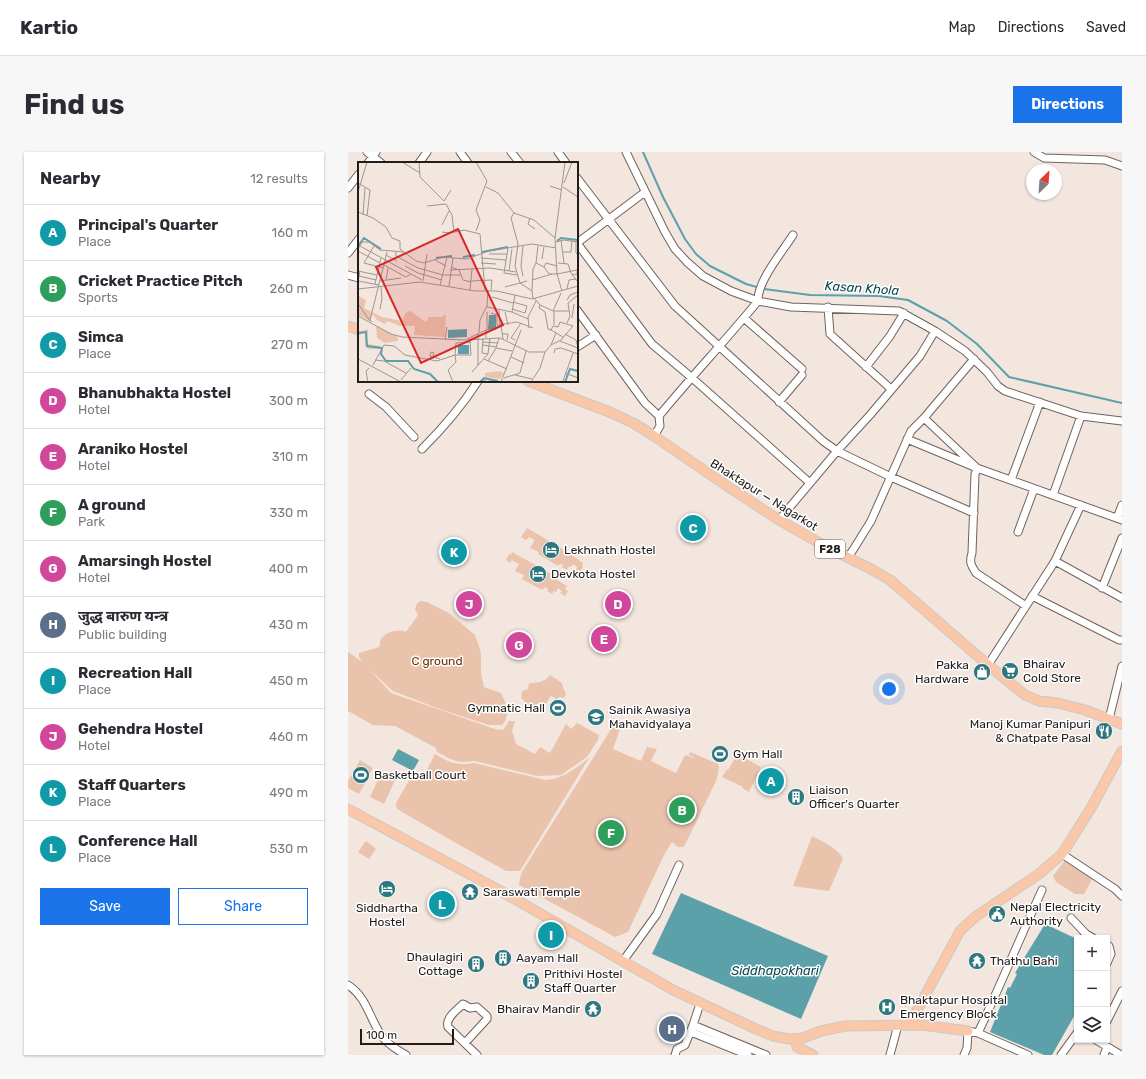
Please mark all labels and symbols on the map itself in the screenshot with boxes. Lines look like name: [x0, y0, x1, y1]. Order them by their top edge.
inset map: [358, 162, 578, 382]
north arrow: [1026, 164, 1062, 200]
water label: Kasan Khola: [824, 278, 900, 298]
street label: Bhaktapur — Nagarkot: [708, 456, 821, 534]
pin: C: [680, 513, 706, 543]
pin: K: [441, 537, 467, 567]
hotel icon: Lekhnath Hostel: [541, 540, 561, 560]
road number: F28: [815, 540, 845, 558]
place label: Lekhnath Hostel: [564, 543, 656, 557]
hotel icon: Devkota Hostel: [528, 564, 548, 584]
place label: Devkota Hostel: [551, 567, 635, 581]
pin: J: [456, 589, 482, 619]
pin: D: [605, 589, 631, 619]
pin: E: [591, 624, 617, 654]
pin: G: [506, 630, 532, 660]
park label: C ground: [411, 654, 463, 668]
place label: Bhairav Cold Store: [1023, 657, 1081, 685]
place label: Pakka Hardware: [915, 658, 969, 686]
supermarket icon: Bhairav Cold Store: [1000, 661, 1020, 681]
shop icon: Pakka Hardware: [972, 662, 992, 682]
your location: [879, 679, 899, 699]
sports icon: Gymnatic Hall: [548, 698, 568, 718]
place label: Gymnatic Hall: [468, 701, 545, 715]
place label: Sainik Awasiya Mahavidyalaya: [609, 703, 691, 731]
school or university icon: Sainik Awasiya Mahavidyalaya: [586, 707, 606, 727]
place label: Manoj Kumar Panipuri & Chatpate Pasal: [970, 717, 1091, 745]
restaurant icon: Manoj Kumar Panipuri & Chatpate Pasal: [1094, 721, 1114, 741]
sports icon: Gym Hall: [710, 744, 730, 764]
place label: Gym Hall: [733, 747, 783, 761]
sports icon: Basketball Court: [351, 765, 371, 785]
pin: A: [758, 766, 784, 796]
place label: Basketball Court: [374, 768, 466, 782]
place label: Liaison Officer's Quarter: [809, 783, 900, 811]
building icon: Liaison Officer's Quarter: [786, 787, 806, 807]
pin: B: [669, 795, 695, 825]
pin: F: [598, 818, 624, 848]
hotel icon: Siddhartha Hostel: [377, 879, 397, 899]
temple icon: Saraswati Temple: [460, 882, 480, 902]
place label: Saraswati Temple: [483, 885, 581, 899]
pin: L: [429, 889, 455, 919]
place label: Nepal Electricity Authority: [1010, 900, 1102, 928]
place label: Siddhartha Hostel: [356, 901, 418, 929]
public building icon: Nepal Electricity Authority: [987, 904, 1007, 924]
pin: I: [538, 920, 564, 950]
building icon: Aayam Hall: [493, 948, 513, 968]
place label: Dhaulagiri Cottage: [407, 950, 463, 978]
place label: Aayam Hall: [516, 951, 578, 965]
temple icon: Thathu Bahi: [967, 951, 987, 971]
building icon: Dhaulagiri Cottage: [466, 954, 486, 974]
place label: Thathu Bahi: [990, 954, 1058, 968]
water label: Siddhapokhari: [731, 963, 820, 978]
place label: Prithivi Hostel Staff Quarter: [544, 967, 623, 995]
building icon: Prithivi Hostel Staff Quarter: [521, 971, 541, 991]
place label: Bhaktapur Hospital Emergency Block: [900, 993, 1007, 1021]
hospital icon: Bhaktapur Hospital Emergency Block: [877, 997, 897, 1017]
temple icon: Bhairav Mandir: [583, 999, 603, 1019]
place label: Bhairav Mandir: [497, 1002, 580, 1016]
pin: H: [659, 1014, 685, 1044]
scale bar: [360, 1027, 454, 1046]

